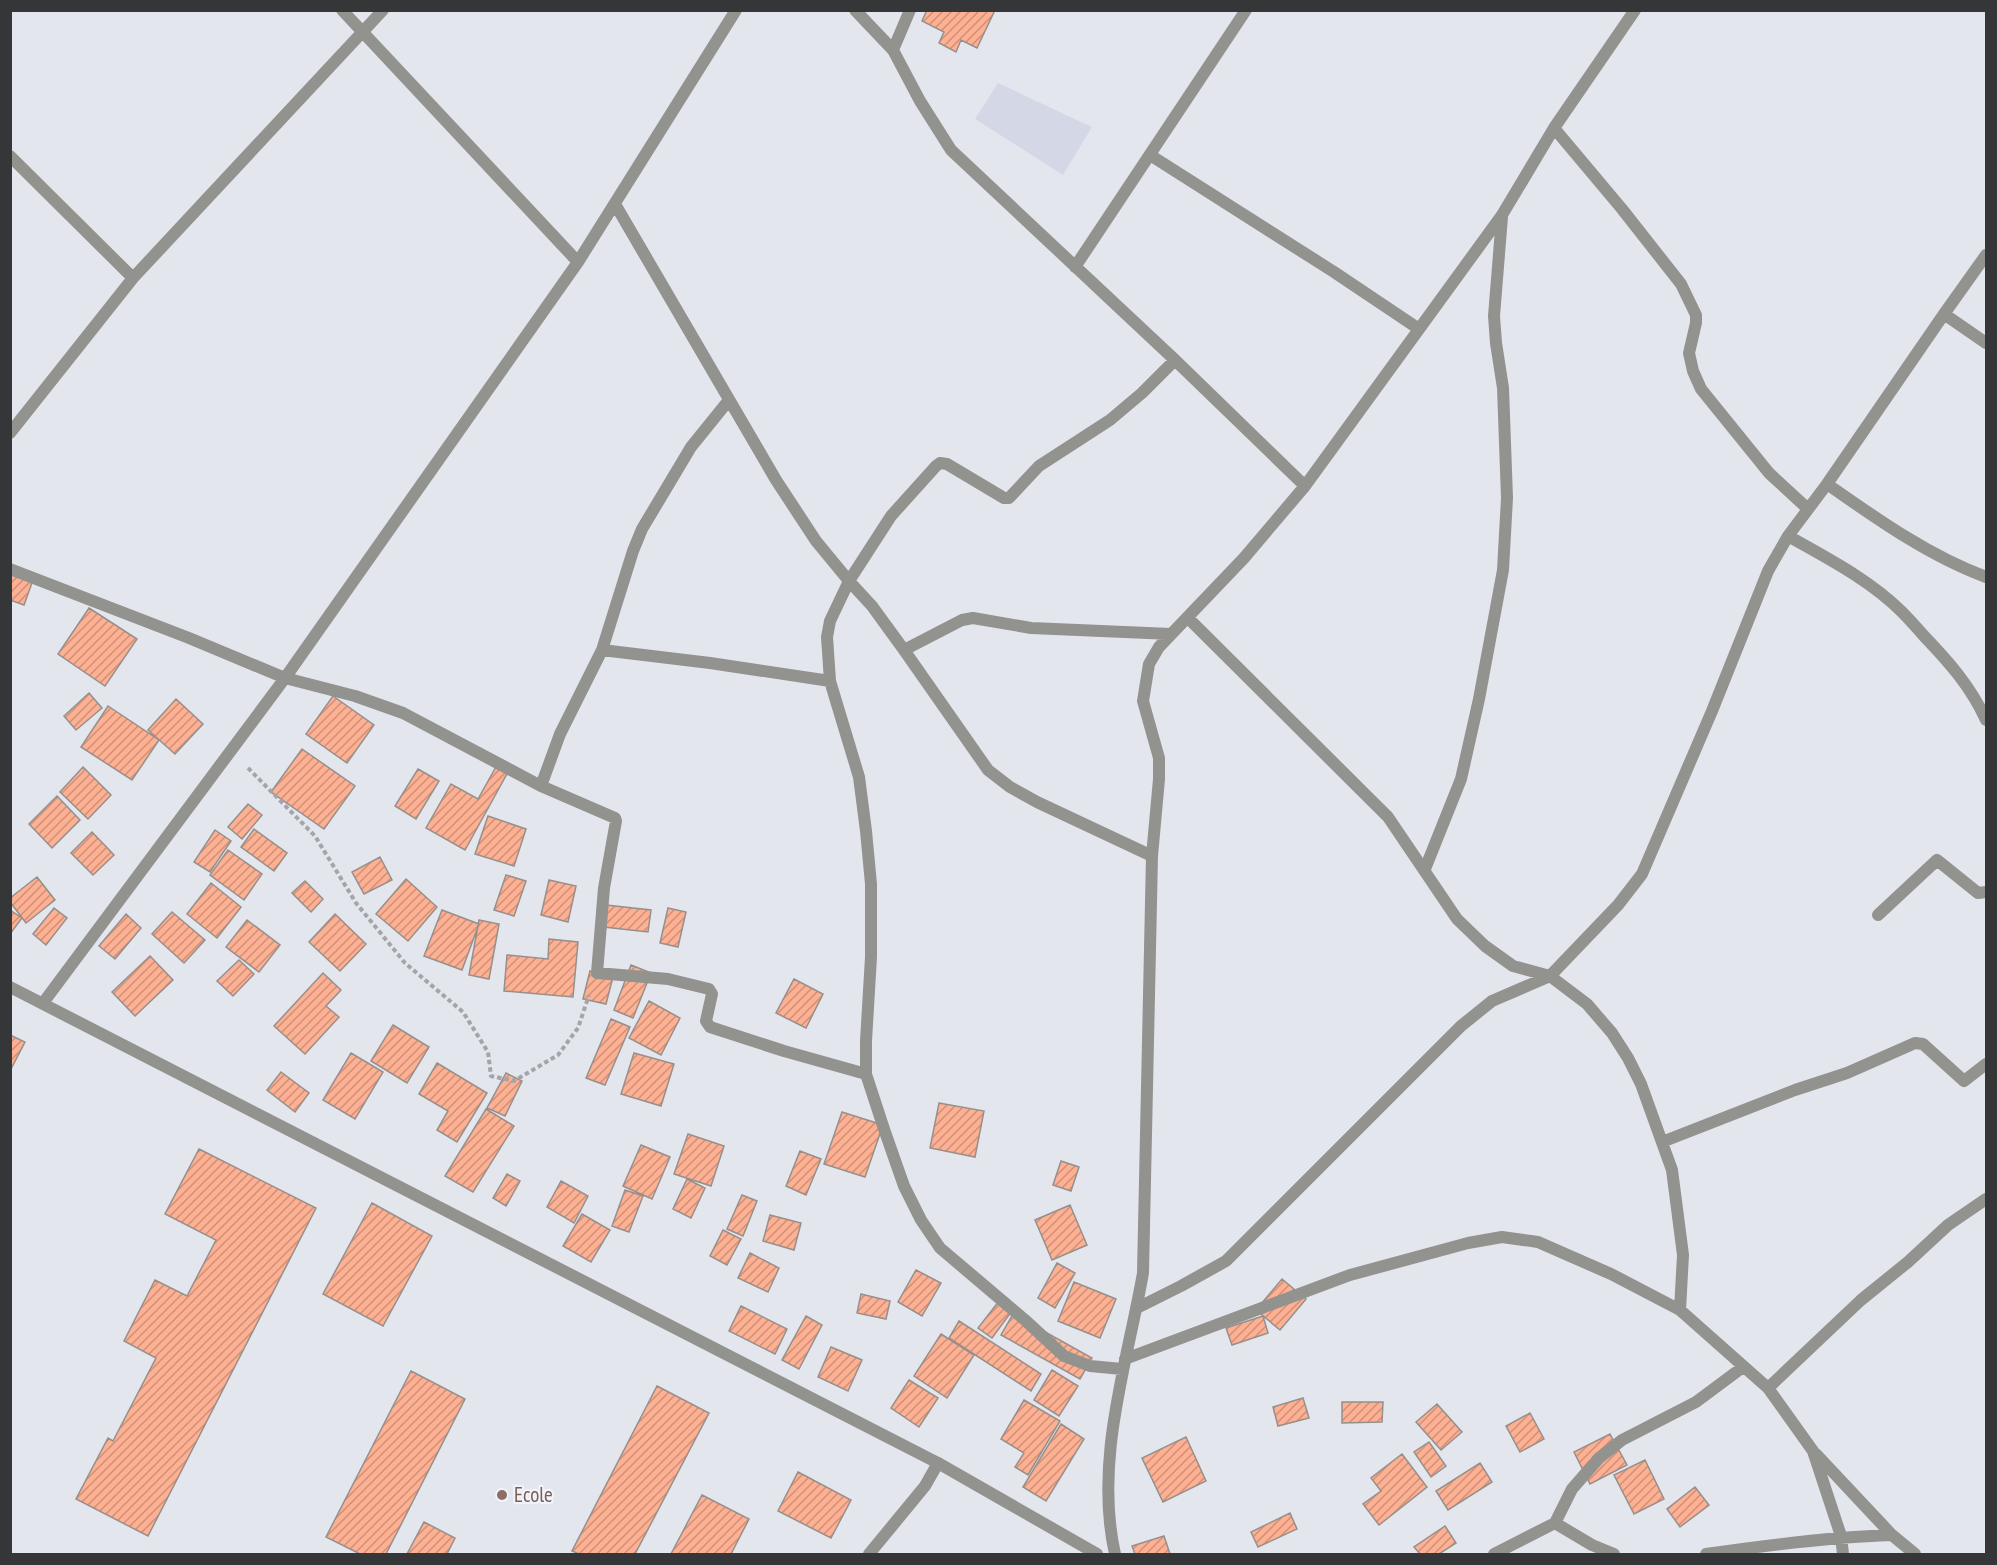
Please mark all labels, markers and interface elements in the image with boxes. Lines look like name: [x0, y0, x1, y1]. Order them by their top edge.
place label: Ecole: [514, 1481, 553, 1508]
marker: Ecole: [495, 1488, 509, 1502]

